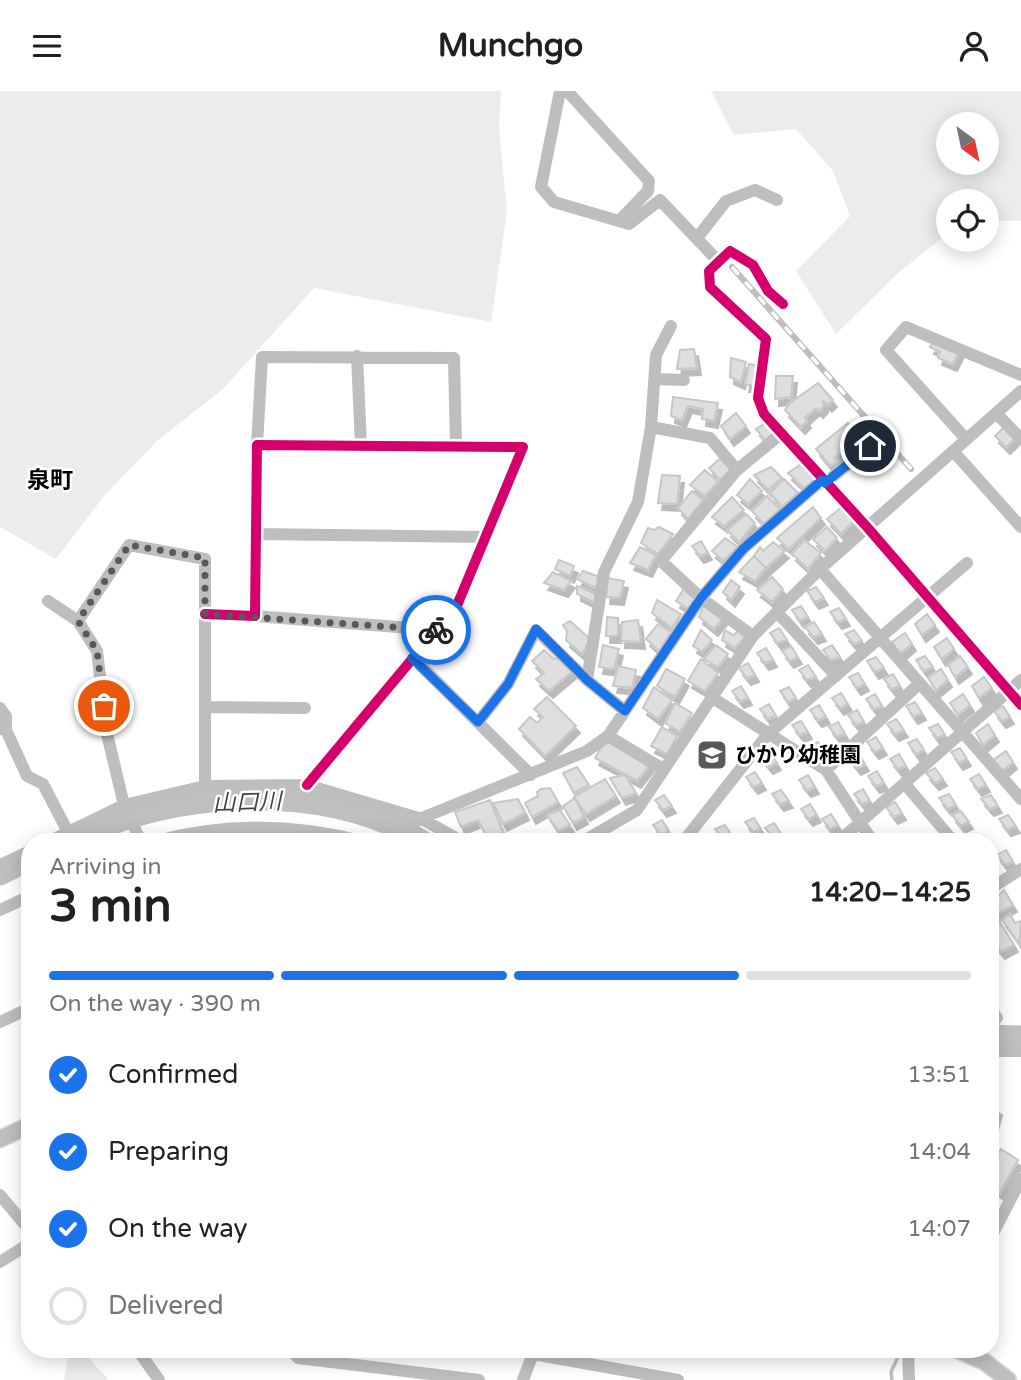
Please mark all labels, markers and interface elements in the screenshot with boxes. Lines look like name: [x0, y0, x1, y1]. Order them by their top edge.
icon: menu: [28, 27, 66, 65]
text: Munchgo: [438, 27, 583, 65]
icon: person: [955, 27, 993, 65]
north arrow: [936, 112, 999, 175]
map controls: [936, 112, 999, 252]
button: locate: [936, 189, 999, 252]
pin: [840, 416, 900, 476]
icon: home: [851, 427, 889, 465]
district label: 泉町: [27, 467, 73, 495]
courier: [401, 595, 471, 665]
icon: bike: [417, 611, 455, 649]
pin: [74, 676, 134, 736]
icon: bag: [85, 687, 123, 725]
school or university icon: ひかり幼稚園: [695, 738, 729, 772]
place label: ひかり幼稚園: [735, 743, 861, 768]
water label: 山口川: [212, 788, 285, 818]
text: Arriving in: [49, 853, 162, 881]
text: 14:20–14:25: [809, 877, 971, 908]
text: 3 min: [49, 879, 172, 934]
text: On the way · 390 m: [49, 990, 261, 1018]
icon: check: [49, 1056, 87, 1094]
text: Confirmed: [108, 1059, 238, 1090]
text: 13:51: [907, 1061, 971, 1089]
icon: check: [49, 1133, 87, 1171]
text: Preparing: [108, 1136, 229, 1167]
text: 14:04: [907, 1138, 971, 1166]
icon: check: [49, 1210, 87, 1248]
text: On the way: [108, 1213, 248, 1244]
text: 14:07: [907, 1215, 971, 1243]
text: Delivered: [108, 1290, 224, 1321]

